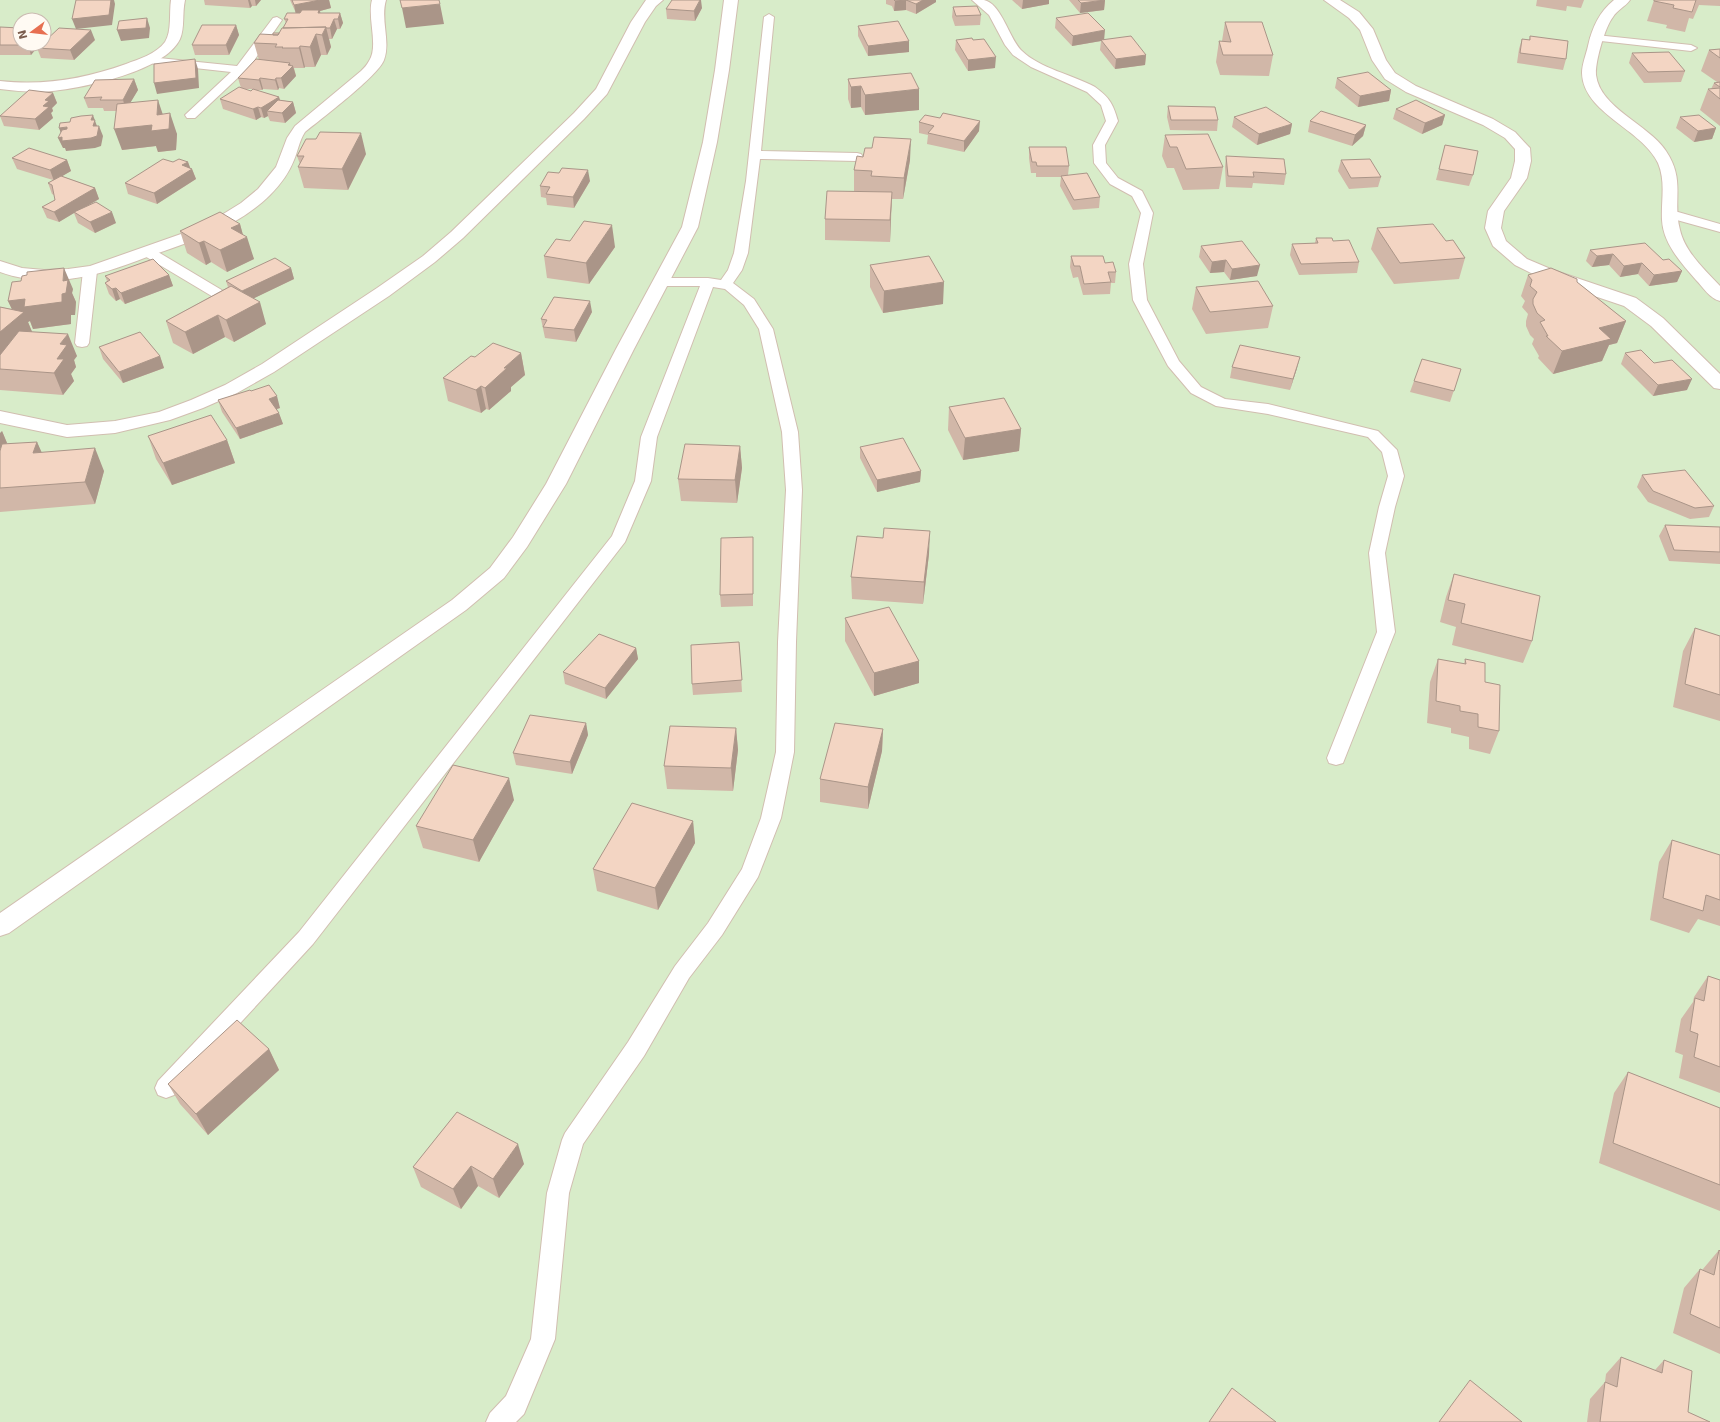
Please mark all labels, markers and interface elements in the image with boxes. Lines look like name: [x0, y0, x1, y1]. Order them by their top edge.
north arrow: [12, 12, 52, 52]
text: N: [15, 28, 30, 41]

